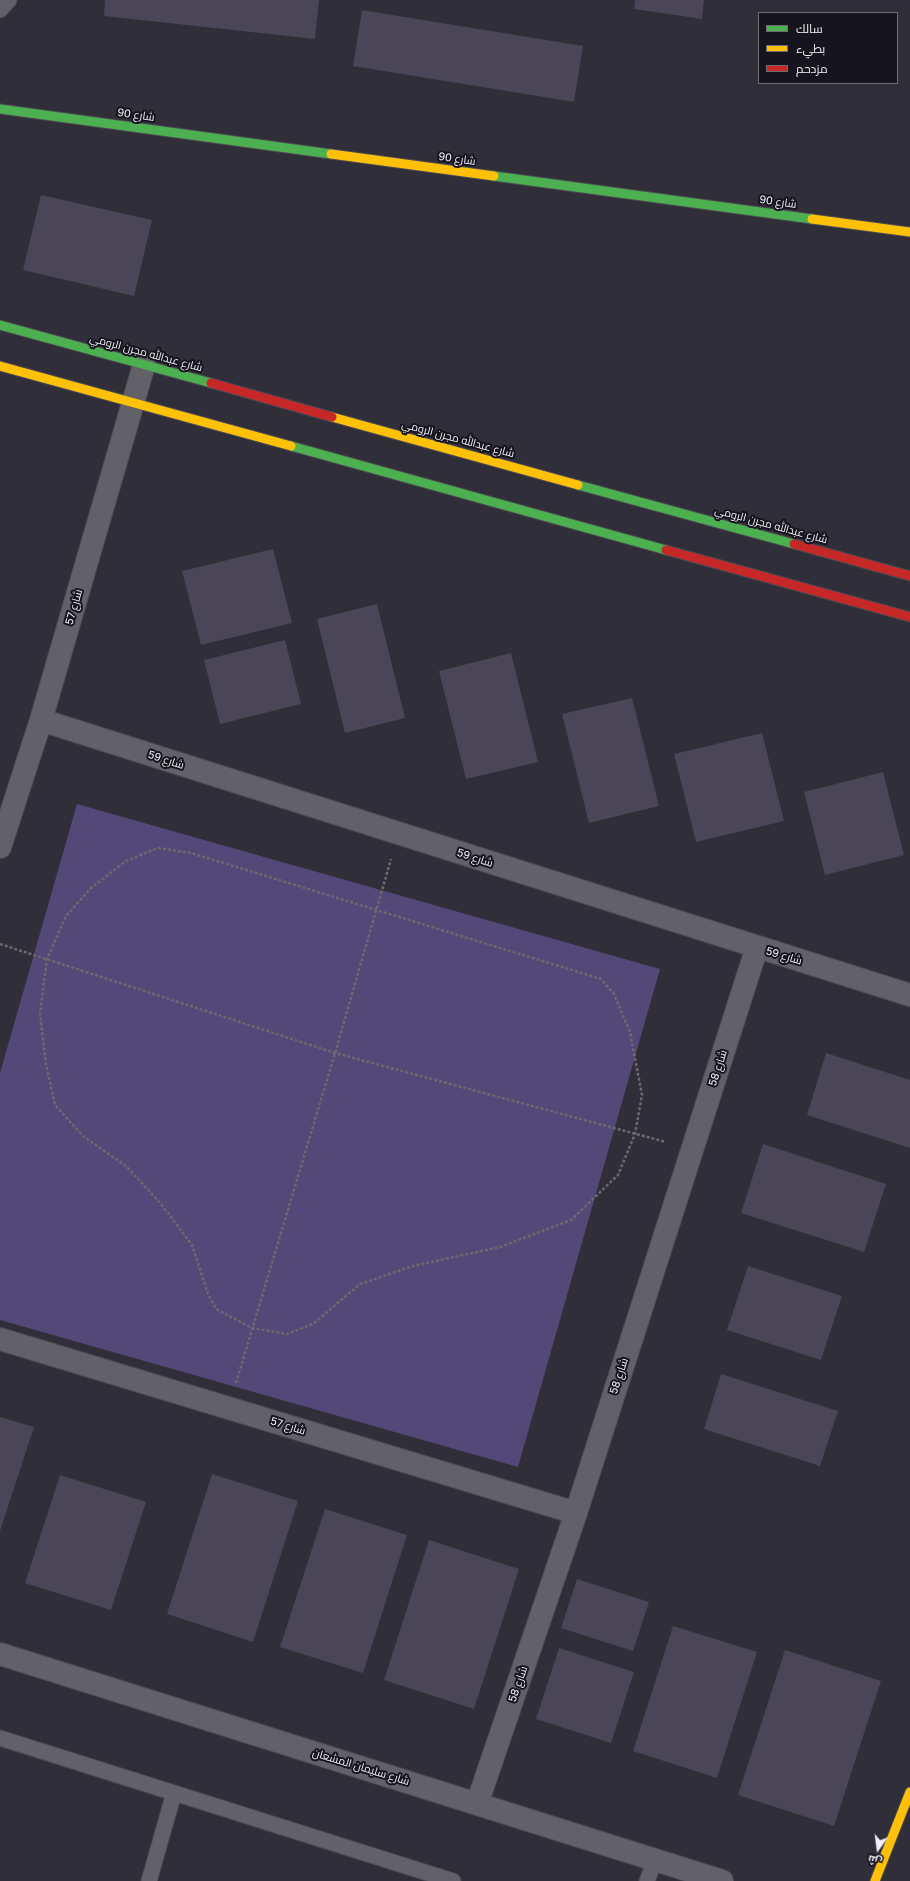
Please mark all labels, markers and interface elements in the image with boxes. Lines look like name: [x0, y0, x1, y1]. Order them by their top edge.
legend: [758, 12, 898, 84]
text: سالك: [796, 21, 823, 36]
text: بطيء: [796, 41, 825, 56]
text: مزدحم: [796, 61, 828, 76]
street label: شارع 90: [116, 106, 156, 124]
street label: شارع 90: [437, 150, 477, 168]
street label: شارع 90: [758, 193, 798, 211]
street label: شارع عبدالله مجرن الرومي: [88, 332, 204, 374]
street label: شارع عبدالله مجرن الرومي: [400, 418, 516, 460]
street label: شارع عبدالله مجرن الرومي: [713, 504, 829, 546]
street label: شارع 57: [63, 588, 85, 626]
street label: شارع 59: [146, 748, 186, 772]
street label: شارع 59: [455, 846, 495, 870]
street label: شارع 59: [764, 944, 804, 968]
street label: شارع 58: [706, 1048, 730, 1088]
street label: شارع 58: [607, 1356, 631, 1396]
street label: شارع 57: [269, 1414, 307, 1438]
street label: شارع 58: [506, 1664, 530, 1704]
street label: شارع سليمان المشعان: [311, 1746, 411, 1788]
north arrow: [858, 1829, 898, 1869]
text: ش: [867, 1853, 883, 1869]

